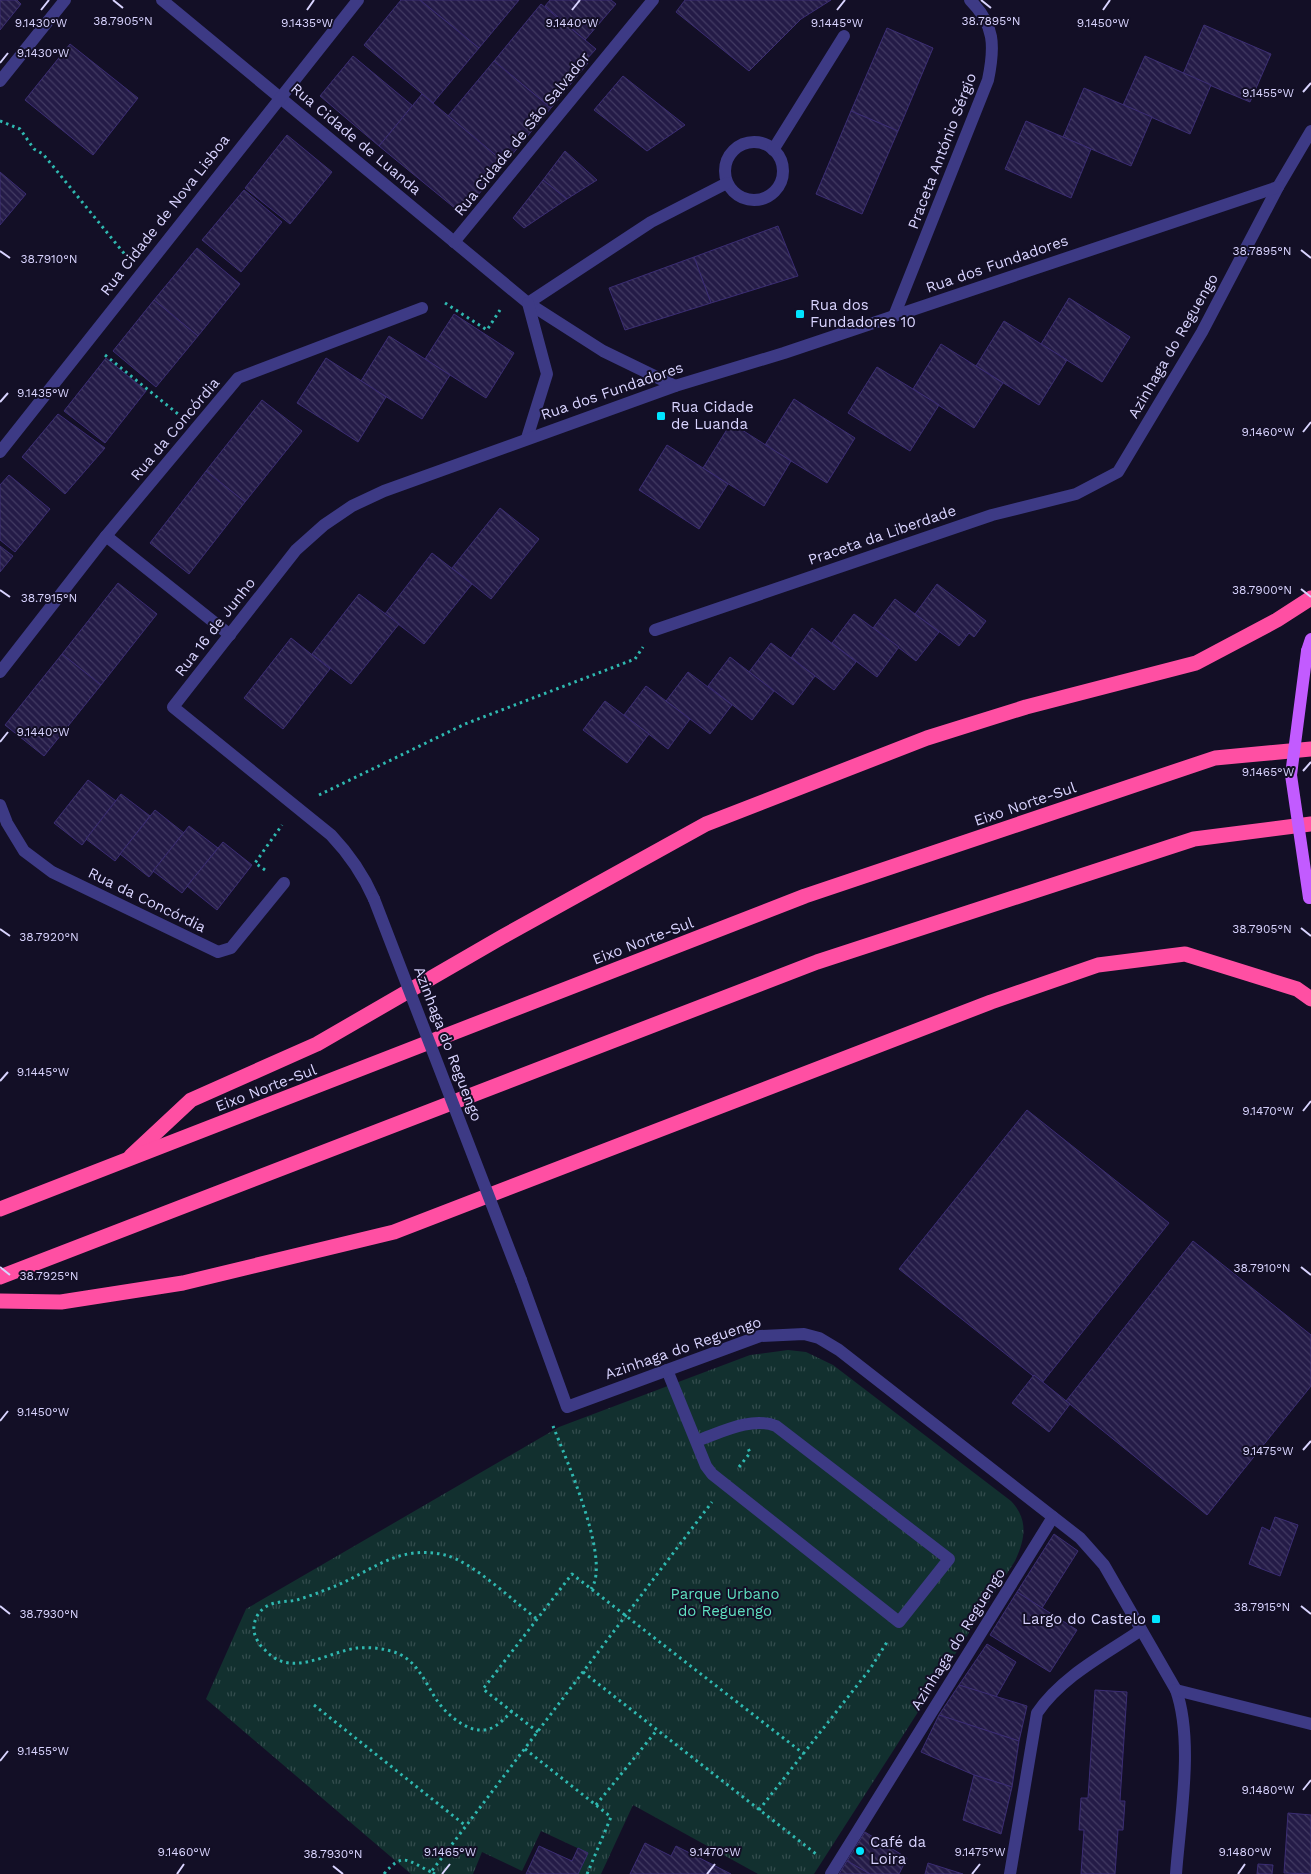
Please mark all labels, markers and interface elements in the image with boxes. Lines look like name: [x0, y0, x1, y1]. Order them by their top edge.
text: 38.7905°N: [93, 14, 153, 28]
text: 38.7895°N: [961, 14, 1021, 28]
text: 9.1430°W: [15, 16, 68, 30]
text: 9.1435°W: [281, 16, 333, 30]
text: 9.1440°W: [546, 16, 599, 30]
text: 9.1445°W: [811, 16, 864, 30]
text: 9.1450°W: [1077, 16, 1130, 30]
text: 9.1430°W: [17, 46, 70, 60]
street label: Rua Cidade de São Salvador: [450, 48, 594, 220]
street label: Praceta António Sérgio: [904, 70, 980, 232]
street label: Rua Cidade de Luanda: [287, 79, 425, 199]
text: 9.1455°W: [1242, 86, 1294, 100]
street label: Rua Cidade de Nova Lisboa: [97, 131, 234, 299]
street label: Rua dos Fundadores: [923, 231, 1071, 297]
text: 38.7895°N: [1232, 244, 1292, 258]
text: 38.7910°N: [20, 252, 78, 266]
street label: Azinhaga do Reguengo: [1124, 270, 1222, 422]
place label: Rua dos Fundadores 10: [810, 296, 916, 331]
marker: Rua dos Fundadores 10: [794, 308, 806, 320]
street label: Rua dos Fundadores: [538, 358, 686, 424]
street label: Rua da Concórdia: [127, 374, 224, 484]
text: 9.1435°W: [17, 386, 69, 400]
place label: Rua Cidade de Luanda: [671, 398, 754, 433]
marker: Rua Cidade de Luanda: [655, 410, 667, 422]
text: 9.1460°W: [1242, 425, 1295, 439]
street label: Praceta da Liberdade: [806, 501, 958, 569]
street label: Rua 16 de Junho: [171, 574, 259, 680]
text: 38.7900°N: [1232, 583, 1292, 597]
text: 38.7915°N: [21, 591, 77, 605]
text: 9.1440°W: [17, 725, 70, 739]
text: 9.1465°W: [1242, 765, 1295, 779]
street label: Eixo Norte-Sul: [972, 778, 1079, 830]
street label: Rua da Concórdia: [85, 864, 209, 937]
street label: Eixo Norte-Sul: [590, 913, 696, 968]
text: 38.7905°N: [1232, 922, 1292, 936]
text: 38.7920°N: [19, 930, 79, 944]
street label: Azinhaga do Reguengo: [410, 964, 486, 1124]
street label: Eixo Norte-Sul: [213, 1060, 319, 1115]
text: 9.1445°W: [17, 1065, 70, 1079]
text: 9.1470°W: [1242, 1104, 1294, 1118]
text: 38.7910°N: [1233, 1261, 1291, 1275]
text: 38.7925°N: [20, 1269, 78, 1283]
street label: Azinhaga do Reguengo: [602, 1313, 764, 1383]
text: 9.1450°W: [17, 1405, 70, 1419]
text: 9.1475°W: [1242, 1444, 1294, 1458]
street label: Azinhaga do Reguengo: [907, 1565, 1009, 1713]
park label: Parque Urbano do Reguengo: [671, 1585, 779, 1620]
text: 38.7915°N: [1234, 1600, 1290, 1614]
text: 38.7930°N: [19, 1607, 79, 1621]
place label: Largo do Castelo: [1022, 1610, 1146, 1628]
marker: Largo do Castelo: [1150, 1613, 1162, 1625]
text: 9.1455°W: [17, 1744, 69, 1758]
text: 9.1480°W: [1242, 1783, 1295, 1797]
place label: Café da Loira: [870, 1833, 927, 1868]
text: 9.1460°W: [158, 1845, 211, 1859]
text: 9.1465°W: [424, 1845, 477, 1859]
text: 9.1470°W: [689, 1845, 741, 1859]
marker: Café da Loira: [854, 1845, 866, 1857]
text: 9.1475°W: [954, 1845, 1006, 1859]
text: 9.1480°W: [1219, 1845, 1272, 1859]
text: 38.7930°N: [303, 1847, 363, 1861]

